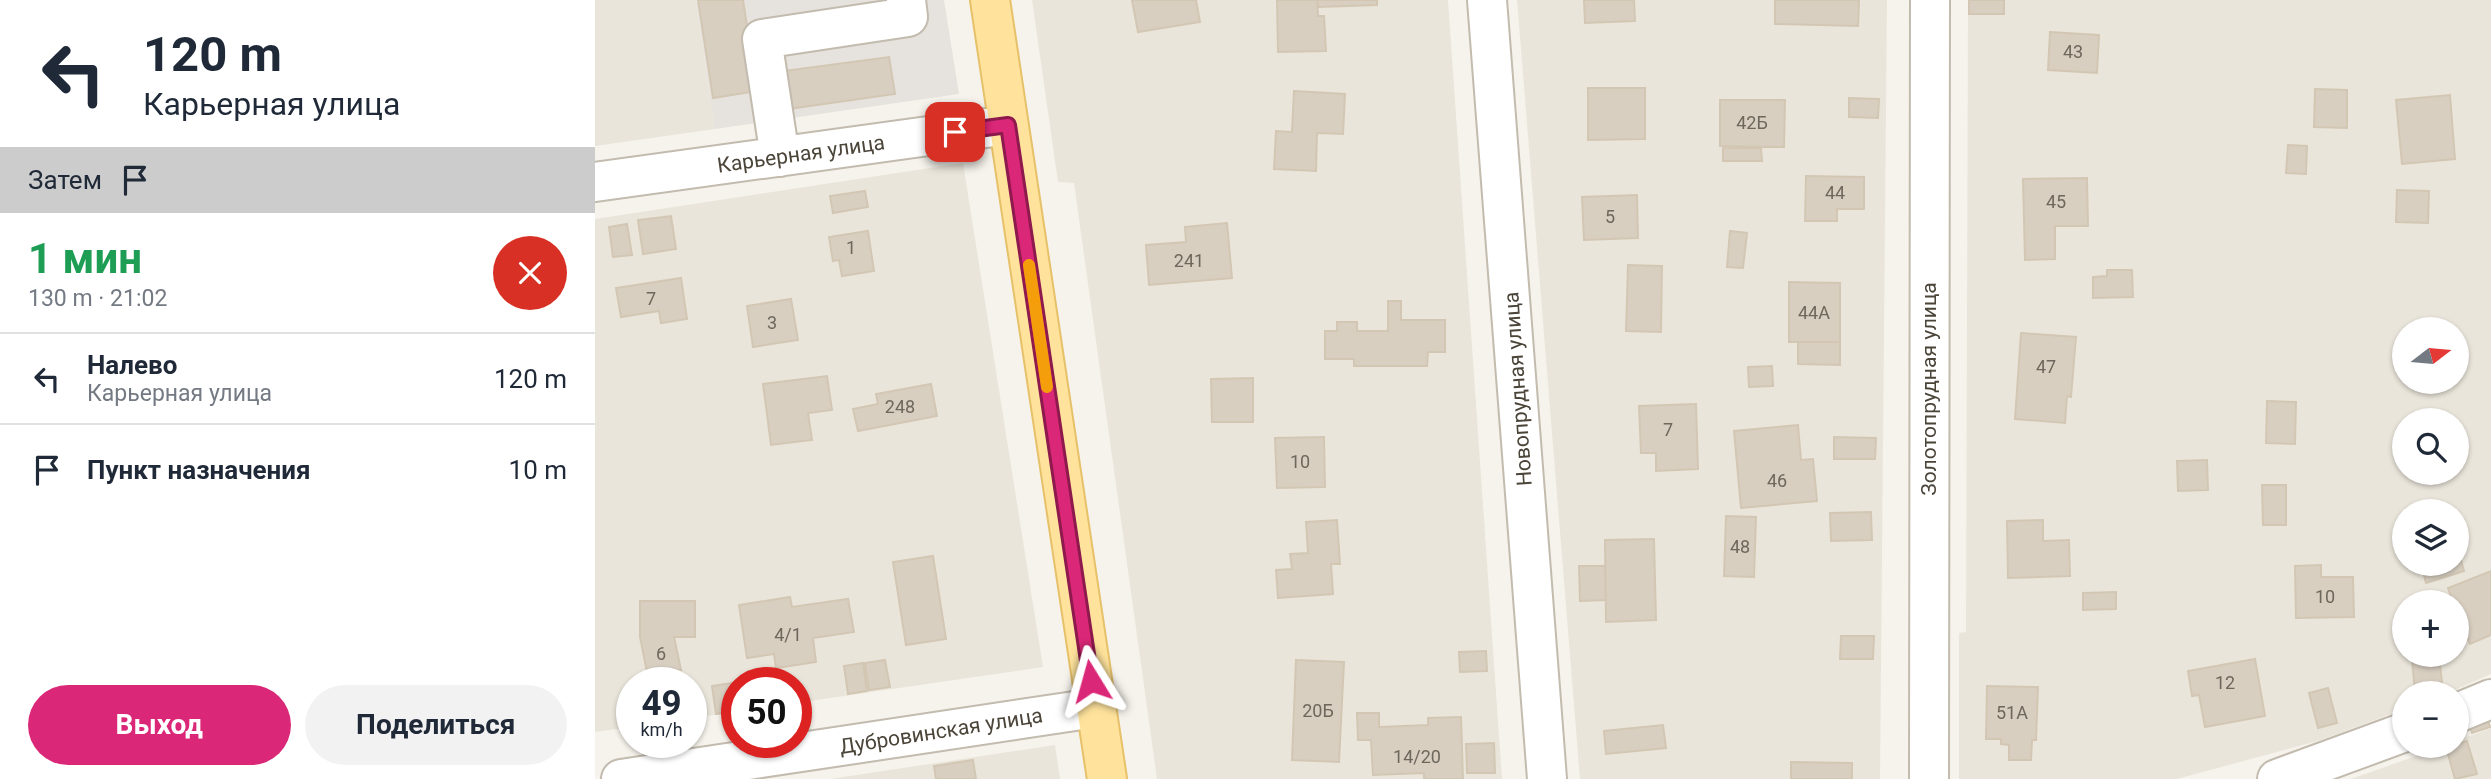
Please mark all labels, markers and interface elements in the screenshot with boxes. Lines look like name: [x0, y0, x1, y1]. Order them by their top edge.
text: 120 m: [143, 26, 282, 83]
icon: left: [28, 28, 119, 119]
house number: 43: [2063, 41, 2083, 62]
text: Карьерная улица: [143, 85, 400, 123]
pin: [925, 102, 985, 162]
house number: 42Б: [1736, 112, 1768, 133]
icon: arrive: [936, 113, 974, 151]
street label: Карьерная улица: [716, 130, 886, 178]
icon: arrive: [116, 161, 154, 199]
text: Затем: [28, 165, 102, 195]
house number: 44: [1825, 182, 1845, 203]
house number: 45: [2046, 191, 2066, 212]
house number: 5: [1605, 206, 1615, 227]
text: 1 мин: [28, 234, 142, 283]
button: close: [493, 236, 567, 310]
house number: 1: [846, 237, 856, 258]
house number: 241: [1174, 250, 1204, 271]
street label: Золотопрудная улица: [1917, 282, 1941, 496]
text: 130 m · 21:02: [28, 285, 167, 312]
house number: 7: [646, 288, 656, 309]
street label: Новопрудная улица: [1499, 291, 1537, 487]
house number: 44А: [1798, 302, 1830, 323]
house number: 3: [767, 312, 777, 333]
north arrow: [2392, 317, 2469, 394]
map controls: [2392, 317, 2469, 758]
text: Налево: [87, 350, 177, 380]
house number: 47: [2036, 356, 2056, 377]
icon: left: [28, 360, 66, 398]
text: 120 m: [494, 364, 567, 394]
text: Карьерная улица: [87, 380, 272, 407]
house number: 248: [885, 396, 915, 417]
button: search: [2392, 408, 2469, 485]
house number: 7: [1663, 419, 1673, 440]
icon: arrive: [28, 451, 66, 489]
house number: 10: [1290, 451, 1310, 472]
text: Пункт назначения: [87, 455, 311, 485]
text: 10 m: [509, 455, 567, 485]
house number: 46: [1767, 470, 1787, 491]
button: layers: [2392, 499, 2469, 576]
house number: 48: [1730, 536, 1750, 557]
house number: 10: [2315, 586, 2335, 607]
button: +: [2392, 590, 2469, 667]
house number: 4/1: [774, 624, 802, 645]
house number: 6: [656, 643, 666, 664]
position arrow: [1054, 644, 1128, 718]
speed limit sign: 50: [721, 667, 812, 758]
house number: 12: [2215, 672, 2235, 693]
button: −: [2392, 681, 2469, 758]
text: 49: [641, 683, 682, 724]
button: Выход: [28, 685, 291, 765]
button: Поделиться: [305, 685, 567, 765]
house number: 20Б: [1302, 700, 1334, 721]
house number: 51А: [1996, 702, 2028, 723]
street label: Дубровинская улица: [838, 703, 1044, 759]
text: km/h: [640, 719, 683, 740]
house number: 14/20: [1393, 746, 1441, 767]

